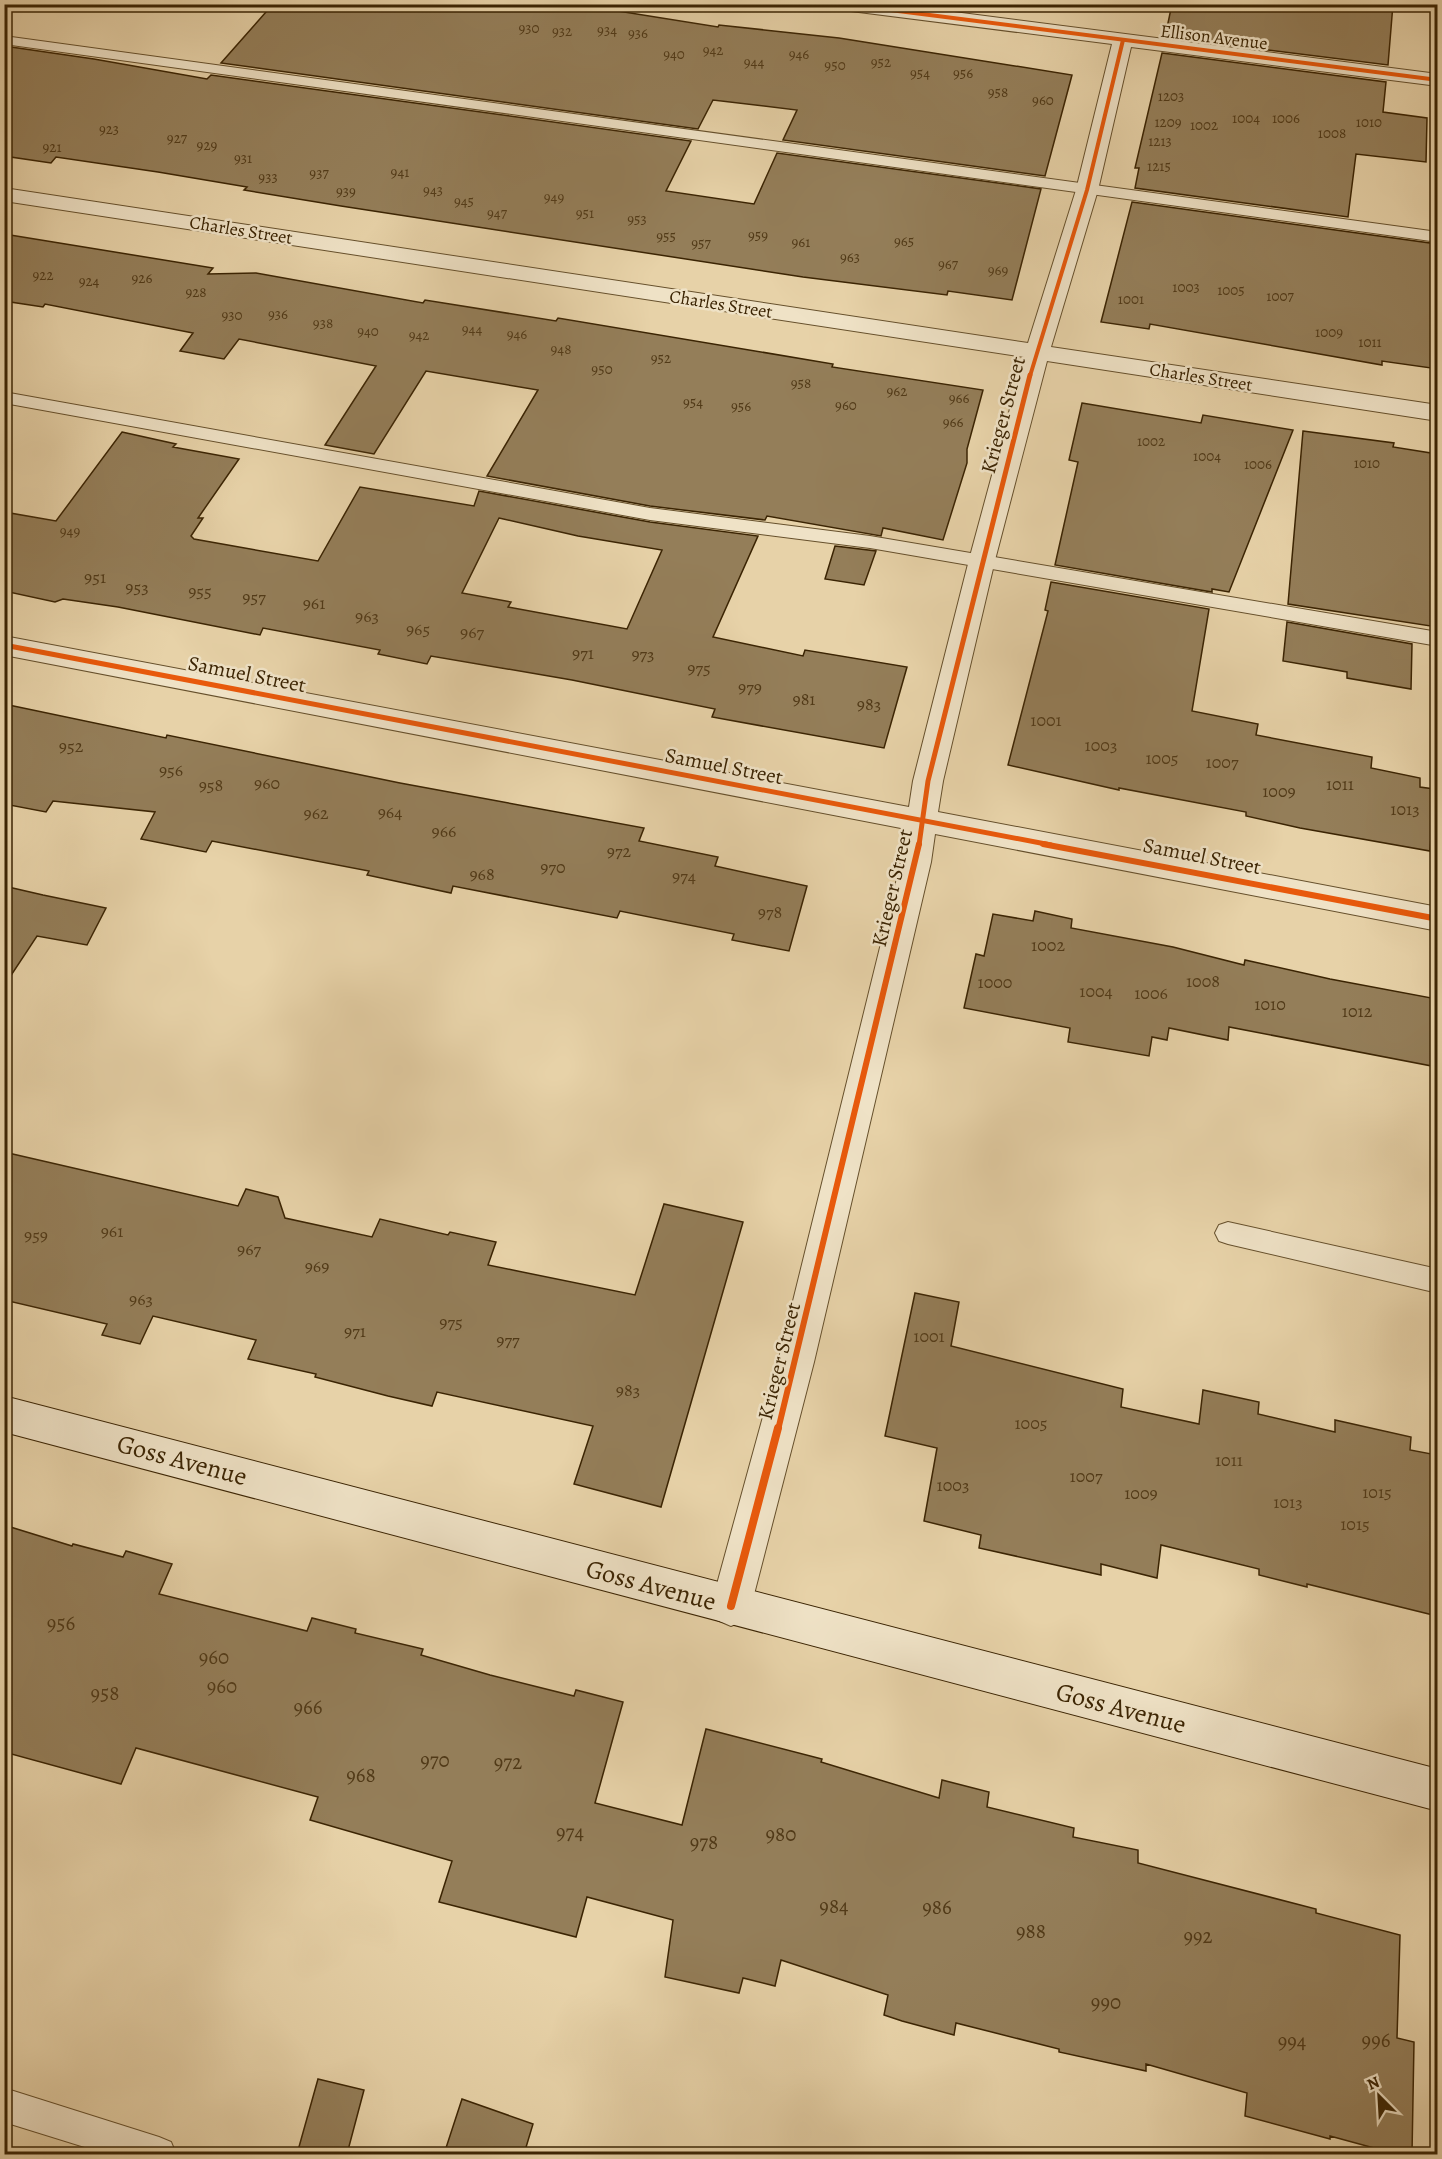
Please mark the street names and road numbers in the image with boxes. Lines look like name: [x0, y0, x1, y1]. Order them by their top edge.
street label: Ellison Avenue: [1159, 19, 1269, 55]
street label: Charles Street: [188, 210, 294, 250]
street label: Charles Street: [668, 284, 774, 324]
street label: Krieger Street: [974, 353, 1032, 477]
street label: Charles Street: [1148, 357, 1254, 397]
street label: Samuel Street: [186, 649, 308, 699]
street label: Samuel Street: [663, 741, 785, 791]
street label: Krieger Street: [865, 826, 919, 950]
street label: Samuel Street: [1141, 831, 1263, 881]
street label: Krieger Street: [751, 1299, 807, 1423]
street label: Goss Avenue: [113, 1426, 251, 1494]
street label: Goss Avenue: [582, 1551, 720, 1619]
street label: Goss Avenue: [1052, 1674, 1190, 1742]

